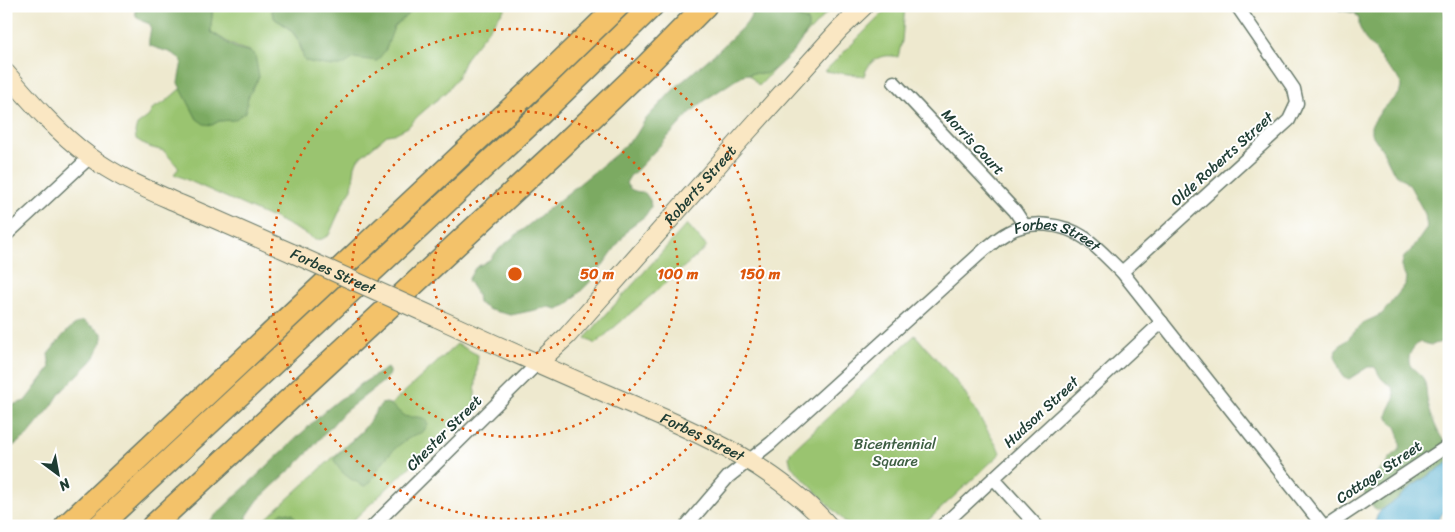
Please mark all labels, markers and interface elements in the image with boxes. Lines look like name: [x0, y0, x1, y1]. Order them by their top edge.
street label: Morris Court: [935, 102, 1011, 182]
street label: Olde Roberts Street: [1164, 105, 1280, 213]
street label: Roberts Street: [657, 139, 743, 231]
street label: Forbes Street: [1010, 211, 1107, 259]
street label: Forbes Street: [286, 241, 381, 302]
text: 50 m: [580, 261, 615, 287]
text: 100 m: [658, 261, 699, 287]
text: 150 m: [740, 261, 781, 287]
centre of rings: [506, 265, 524, 283]
street label: Hudson Street: [997, 369, 1086, 454]
street label: Chester Street: [400, 388, 489, 477]
street label: Forbes Street: [656, 405, 750, 469]
park label: Bicentennial Square: [854, 431, 937, 474]
street label: Cottage Street: [1330, 433, 1428, 511]
north arrow: [32, 450, 82, 500]
text: N: [54, 471, 76, 498]

